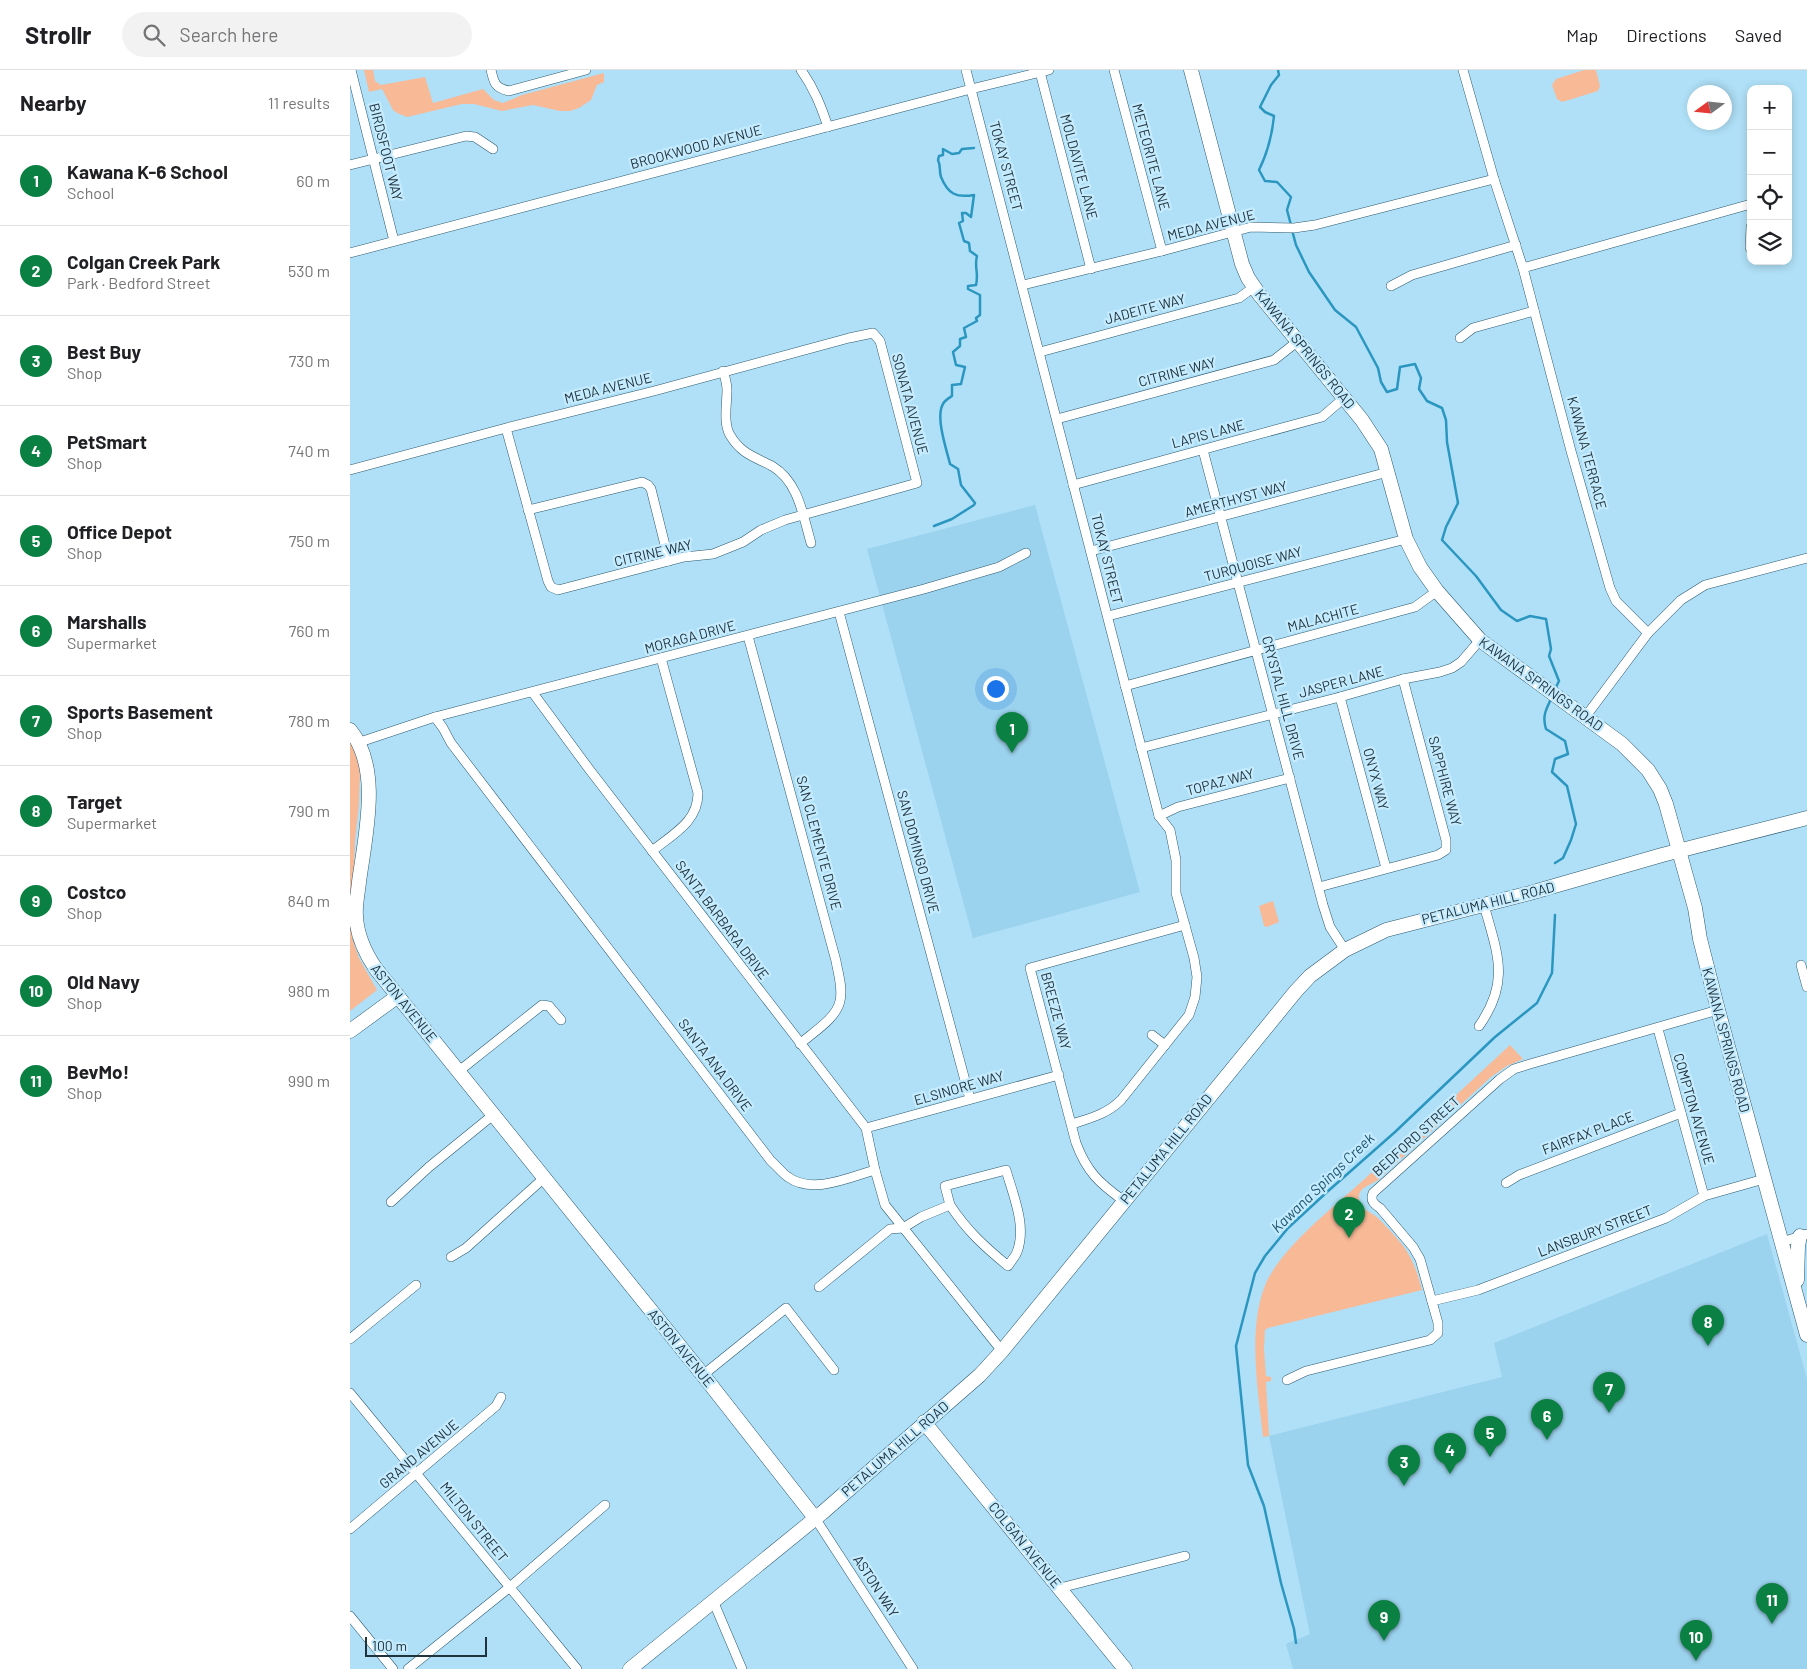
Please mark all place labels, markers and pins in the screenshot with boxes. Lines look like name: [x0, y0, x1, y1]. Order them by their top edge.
pin: 1: [996, 712, 1028, 753]
pin: 2: [1333, 1197, 1365, 1238]
pin: 8: [1692, 1305, 1724, 1346]
pin: 7: [1593, 1372, 1625, 1413]
pin: 6: [1531, 1399, 1563, 1440]
pin: 5: [1474, 1416, 1506, 1457]
pin: 4: [1434, 1433, 1466, 1474]
pin: 3: [1388, 1445, 1420, 1486]
pin: 11: [1756, 1583, 1788, 1624]
pin: 9: [1368, 1600, 1400, 1641]
pin: 10: [1680, 1620, 1712, 1661]

